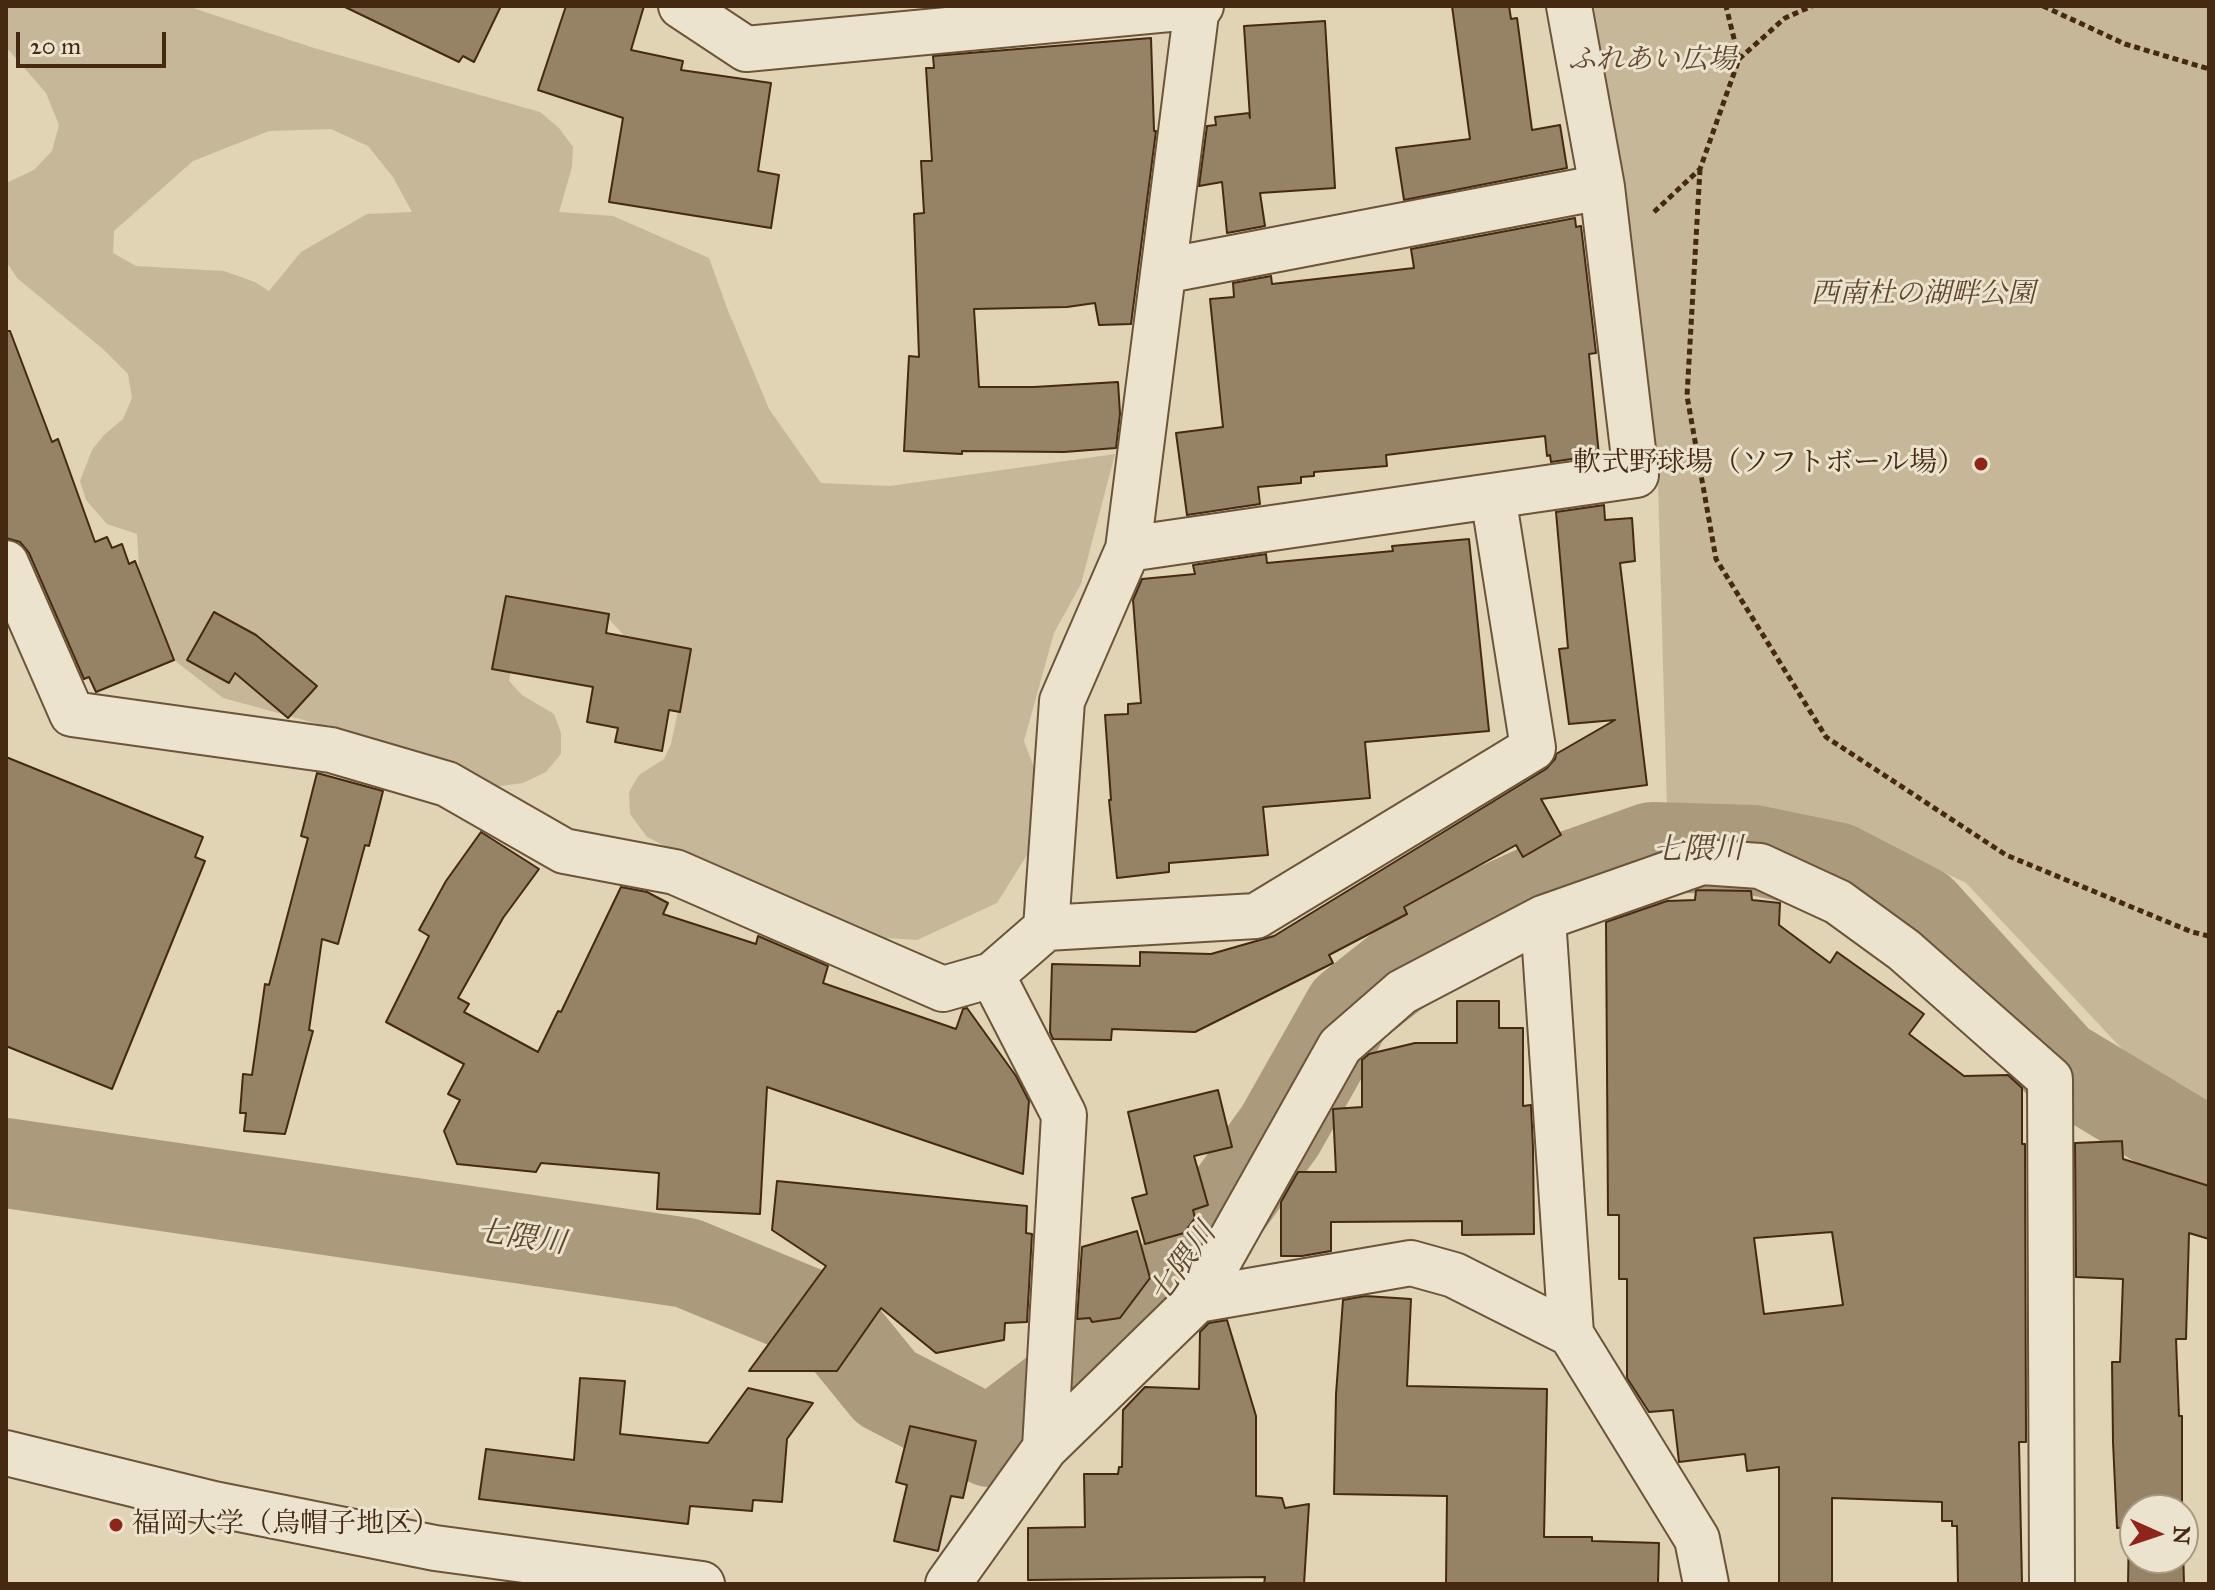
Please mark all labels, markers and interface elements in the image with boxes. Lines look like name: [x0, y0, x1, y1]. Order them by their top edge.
scale bar: [20, 16, 170, 66]
text: 20 m: [30, 31, 81, 61]
park label: ふれあい広場: [1568, 44, 1736, 78]
park label: 西南杜の湖畔公園: [1811, 278, 2035, 312]
place label: 軟式野球場（ソフトボール場）: [1573, 447, 1965, 481]
marker: 軟式野球場（ソフトボール場）: [1972, 455, 1990, 473]
water label: 七隈川: [1653, 832, 1743, 870]
water label: 七隈川: [474, 1215, 568, 1263]
water label: 七隈川: [1143, 1217, 1225, 1311]
north arrow: [2119, 1494, 2199, 1574]
place label: 福岡大学（烏帽子地区）: [132, 1508, 440, 1542]
marker: 福岡大学（烏帽子地区）: [107, 1516, 125, 1534]
text: N: [2167, 1525, 2195, 1545]

